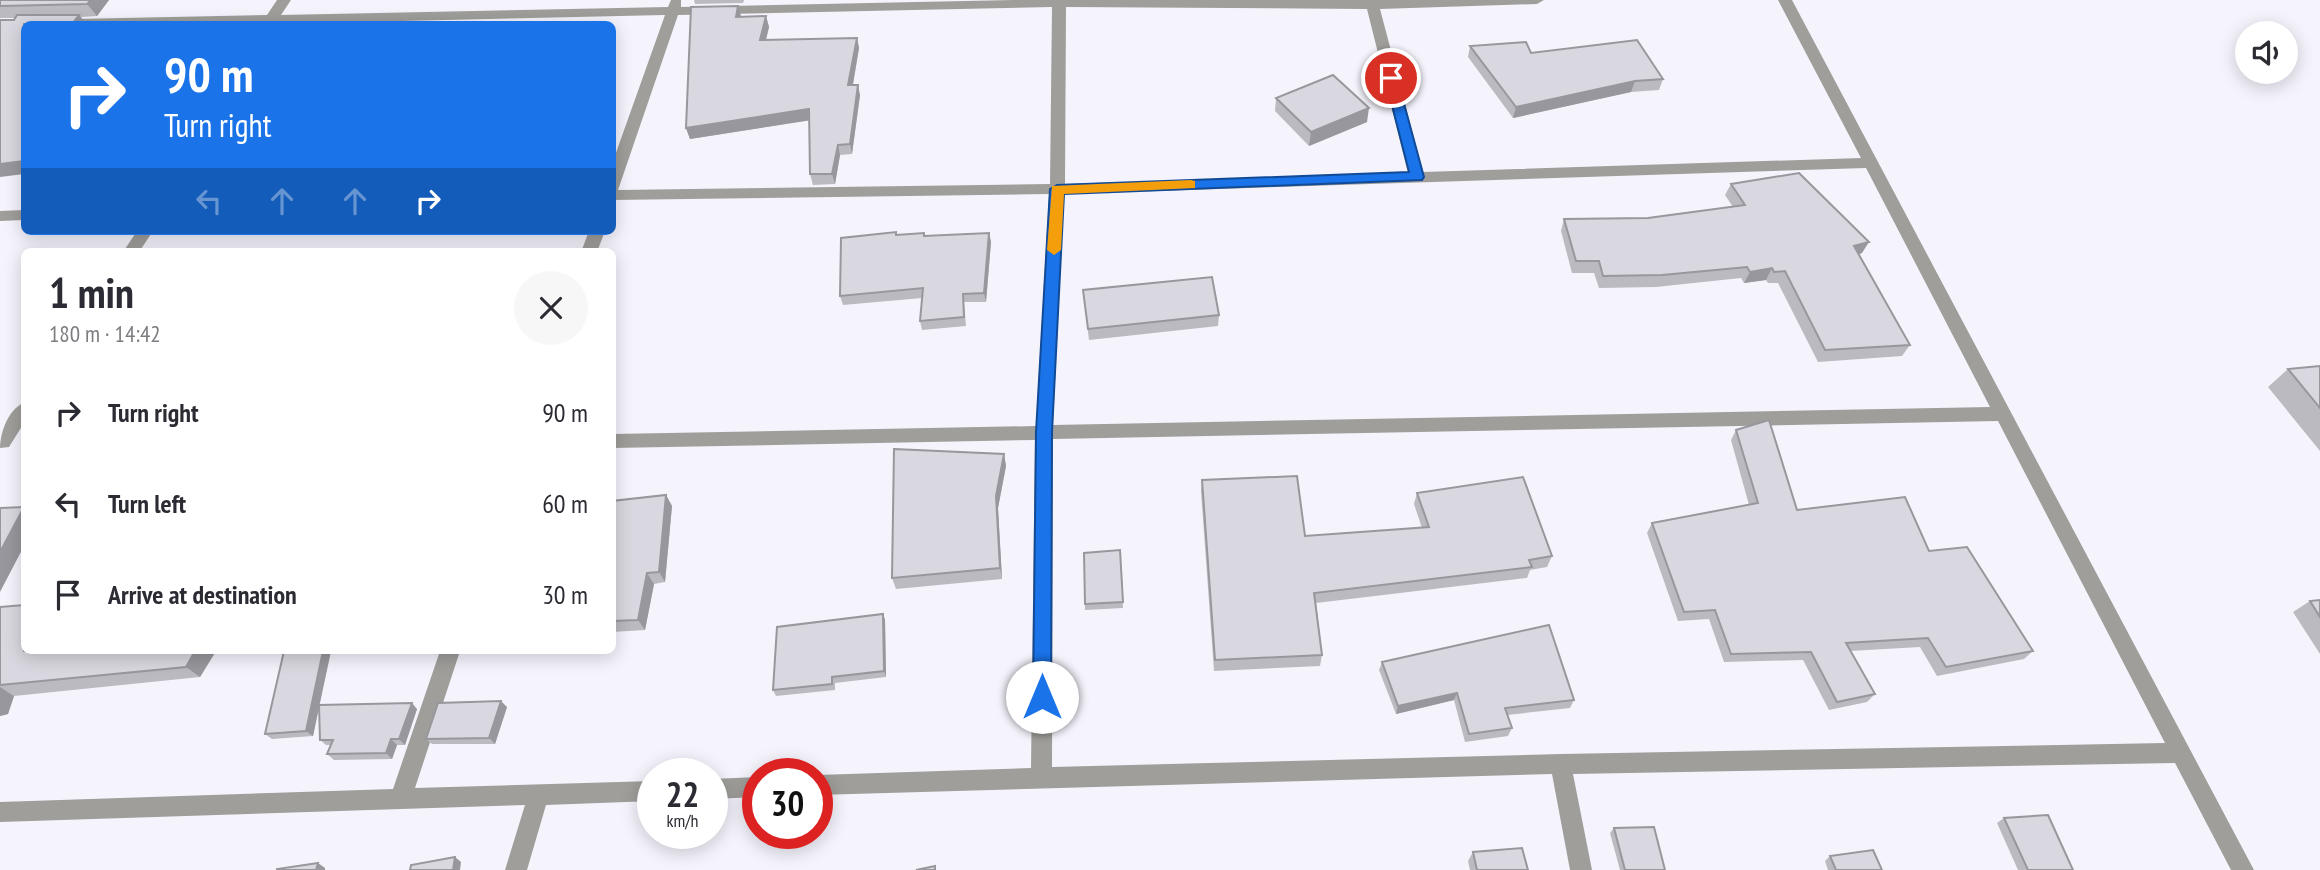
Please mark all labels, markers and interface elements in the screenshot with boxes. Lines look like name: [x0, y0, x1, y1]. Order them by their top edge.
map controls: [2235, 21, 2298, 84]
button: sound: [2235, 21, 2298, 84]
text: 90 m: [164, 42, 253, 106]
pin: [1361, 48, 1421, 108]
icon: right: [49, 49, 140, 140]
icon: arrive: [1372, 59, 1410, 97]
text: Turn right: [164, 104, 272, 146]
icon: left: [190, 182, 228, 220]
icon: ahead: [263, 182, 301, 220]
icon: ahead: [336, 182, 374, 220]
icon: right: [409, 182, 447, 220]
text: 1 min: [49, 265, 134, 320]
button: close: [514, 271, 588, 345]
text: 180 m · 14:42: [49, 319, 161, 348]
icon: right: [49, 394, 87, 432]
text: Turn right: [108, 396, 199, 429]
text: 90 m: [542, 396, 588, 429]
icon: left: [49, 485, 87, 523]
text: Turn left: [108, 487, 186, 520]
text: 60 m: [542, 487, 588, 520]
icon: arrive: [49, 576, 87, 614]
text: Arrive at destination: [108, 578, 297, 611]
text: 30 m: [542, 578, 588, 611]
position arrow: [1005, 660, 1079, 734]
speed limit sign: 30: [742, 758, 833, 849]
text: 22: [666, 771, 699, 817]
text: km/h: [667, 809, 698, 832]

